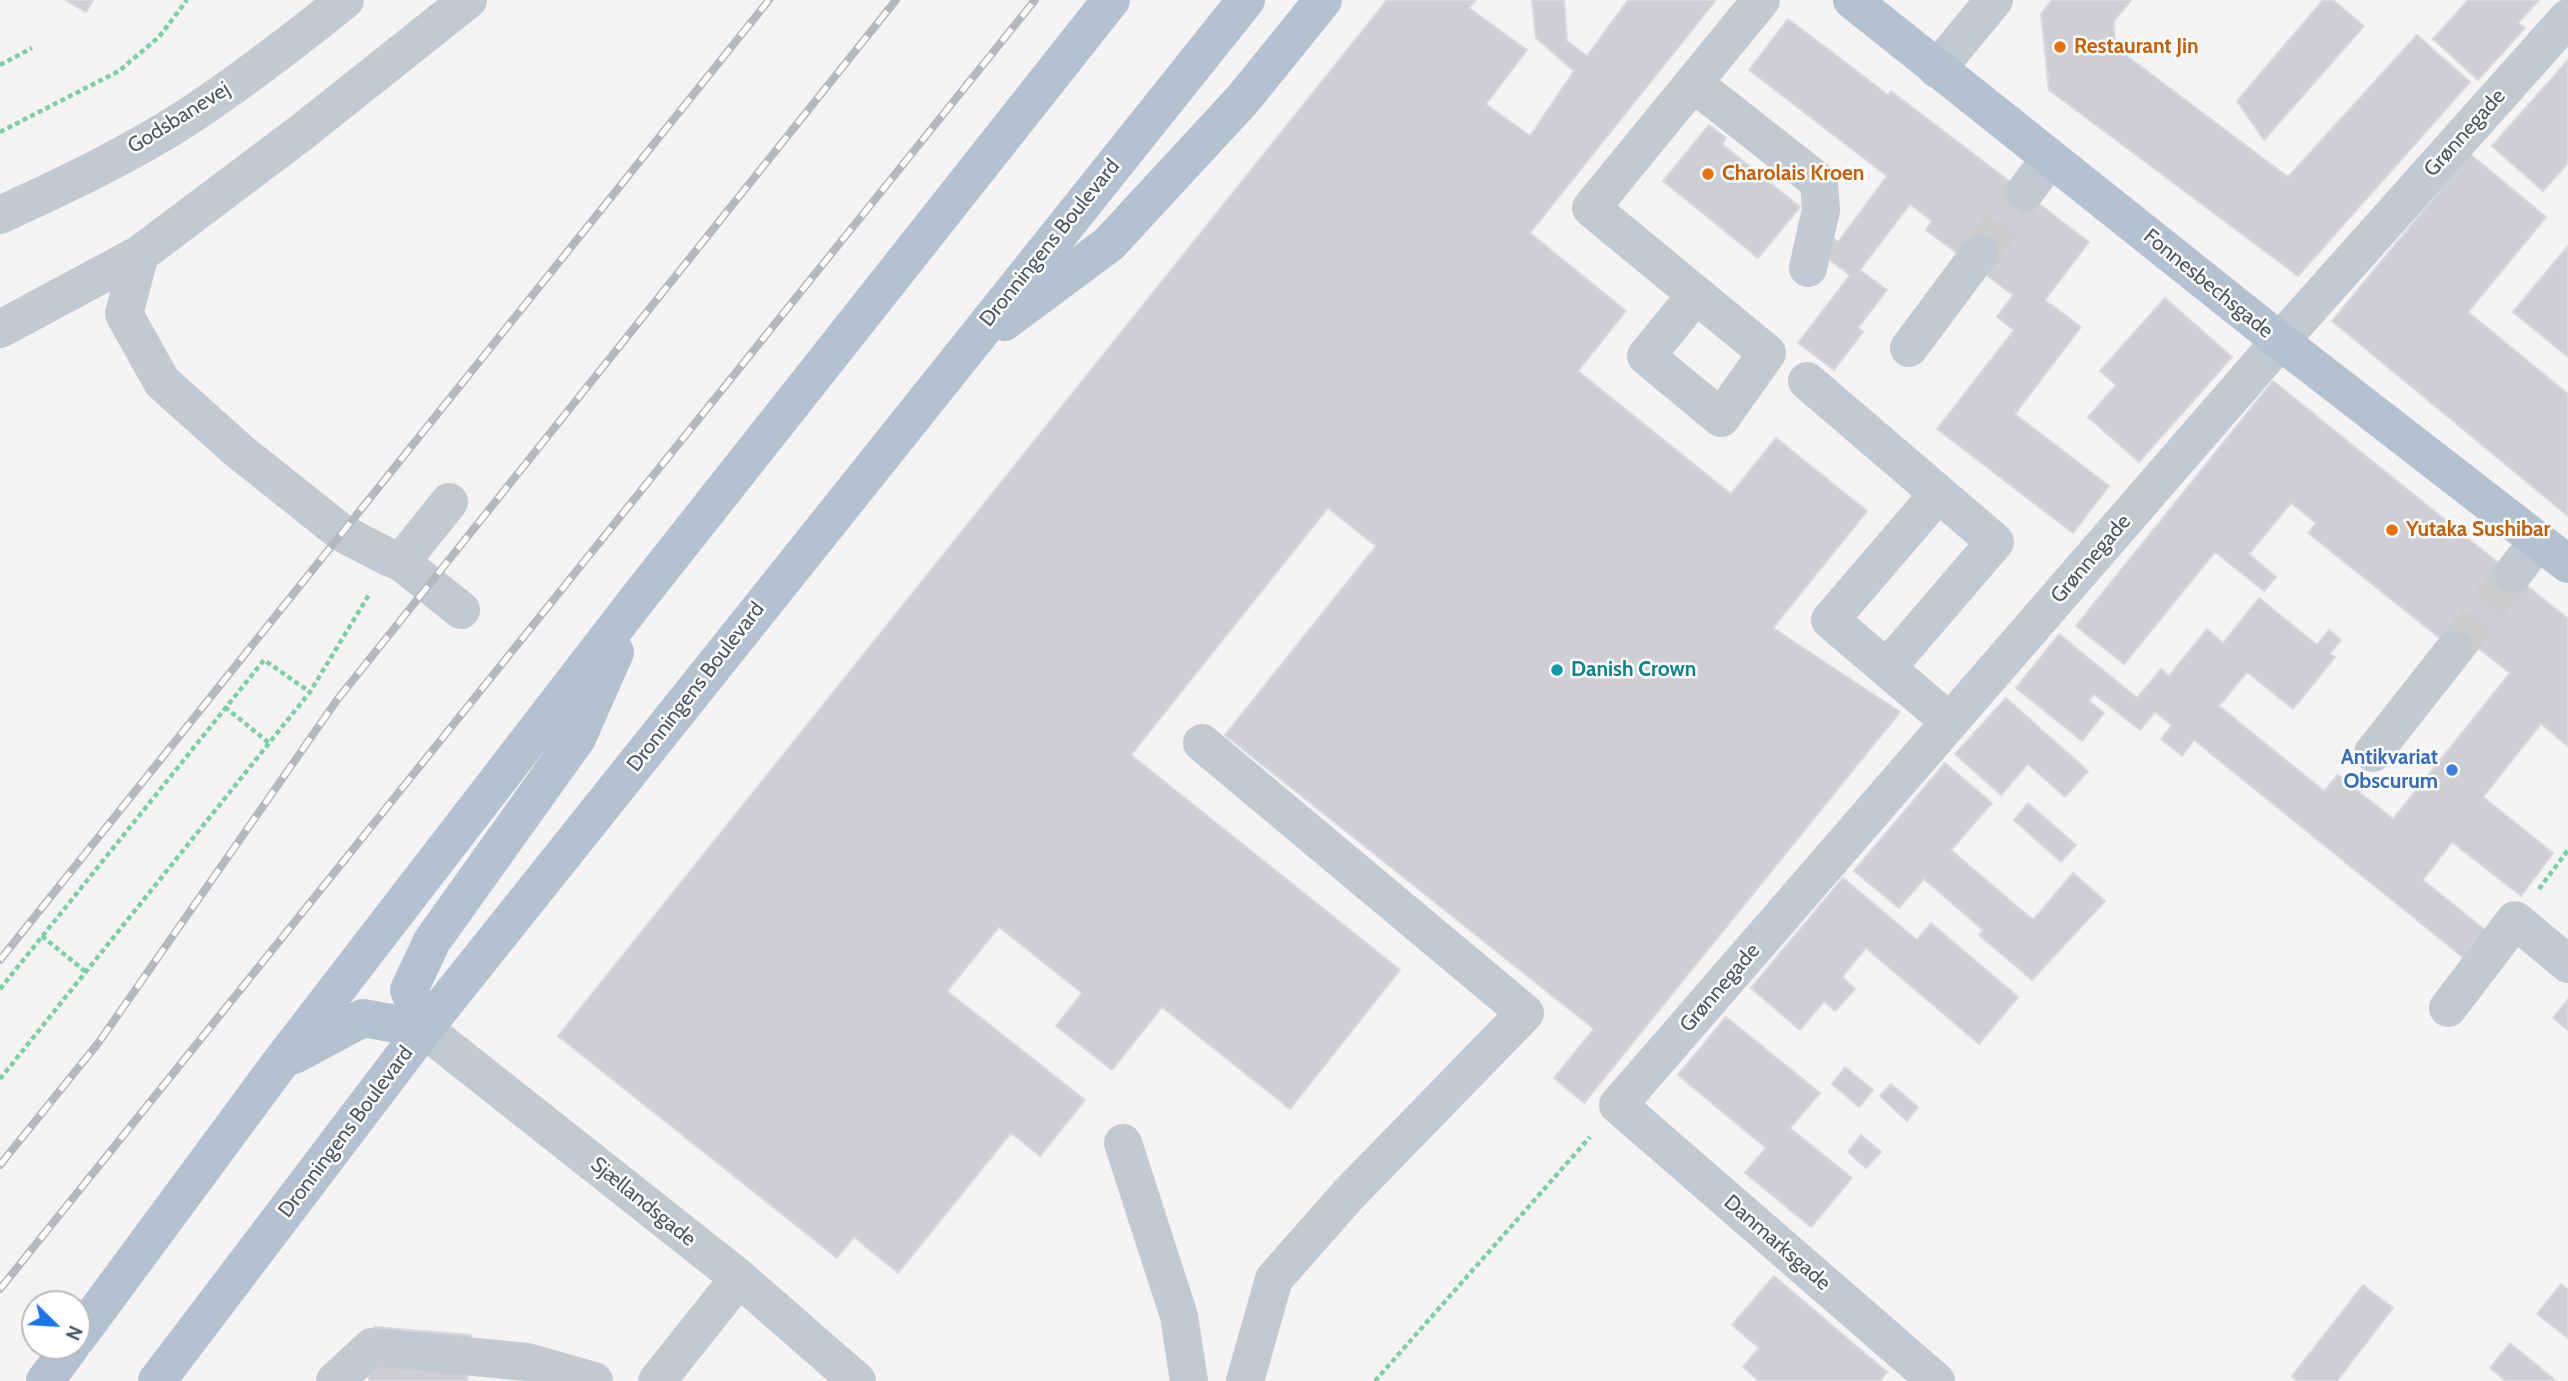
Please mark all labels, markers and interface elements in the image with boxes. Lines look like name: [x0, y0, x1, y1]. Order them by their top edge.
place label: Restaurant Jin: [2074, 34, 2199, 60]
marker: Restaurant Jin: [2052, 39, 2068, 55]
street label: Godsbanevej: [123, 77, 235, 159]
street label: Grønnegade: [2419, 84, 2511, 182]
street label: Dronningens Boulevard: [975, 154, 1125, 332]
place label: Charolais Kroen: [1722, 161, 1864, 187]
marker: Charolais Kroen: [1700, 166, 1716, 182]
street label: Fonnesbechsgade: [2138, 224, 2278, 344]
street label: Grønnegade: [2046, 510, 2136, 608]
place label: Yutaka Sushibar: [2406, 517, 2550, 543]
marker: Yutaka Sushibar: [2384, 522, 2400, 538]
street label: Dronningens Boulevard: [622, 597, 770, 777]
place label: Danish Crown: [1571, 657, 1696, 683]
marker: Danish Crown: [1549, 662, 1565, 678]
place label: Antikvariat Obscurum: [2341, 745, 2438, 795]
marker: Antikvariat Obscurum: [2444, 762, 2460, 778]
street label: Grønnegade: [1675, 939, 1765, 1037]
street label: Dronningens Boulevard: [273, 1041, 419, 1223]
street label: Sjællandsgade: [585, 1152, 701, 1252]
street label: Danmarksgade: [1719, 1190, 1835, 1296]
north arrow: [21, 1290, 91, 1360]
text: N: [61, 1322, 87, 1344]

